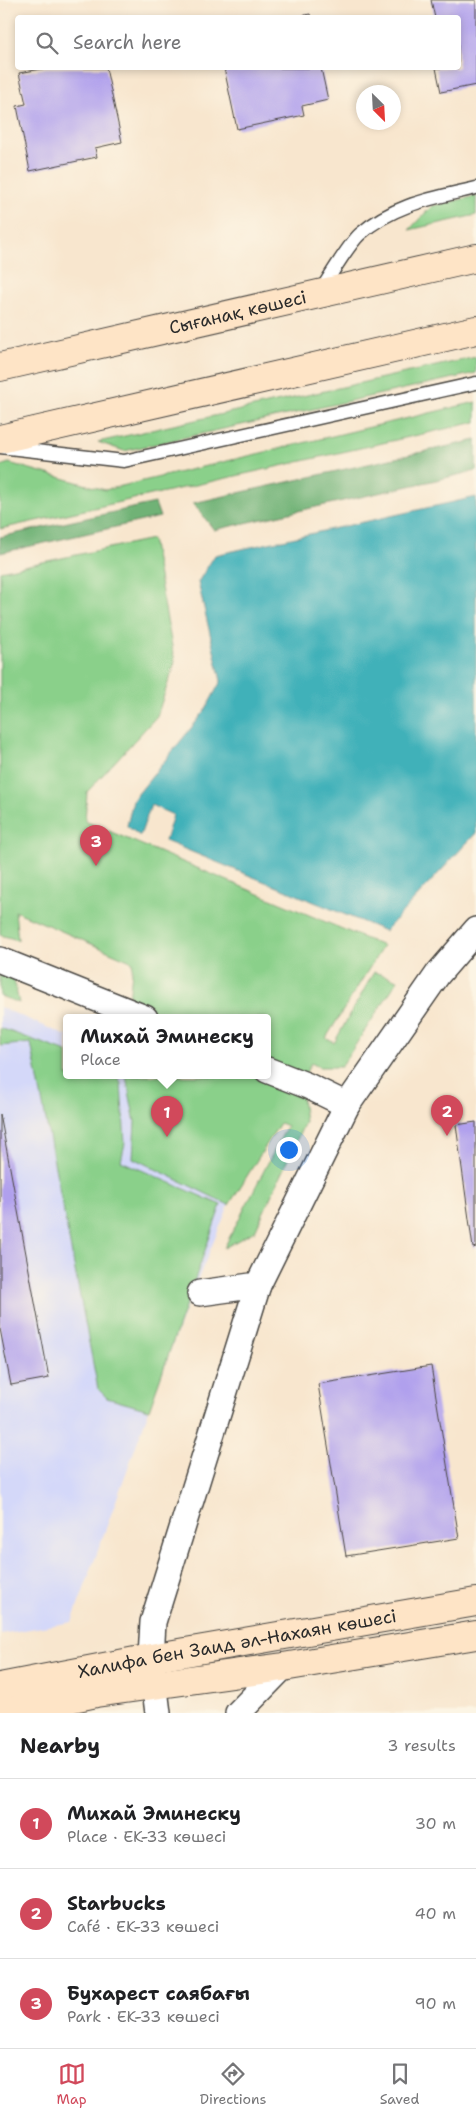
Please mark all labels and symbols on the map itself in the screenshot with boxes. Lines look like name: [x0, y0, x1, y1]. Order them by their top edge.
north arrow: [356, 85, 401, 130]
street label: Сығанақ көшесі: [167, 285, 309, 340]
pin: 3: [80, 825, 112, 866]
pin: 2: [431, 1095, 463, 1136]
pin: 1: [151, 1096, 183, 1137]
your location: [276, 1137, 302, 1163]
street label: Халифа бен Заид әл-Нахаян көшесі: [76, 1604, 398, 1684]

